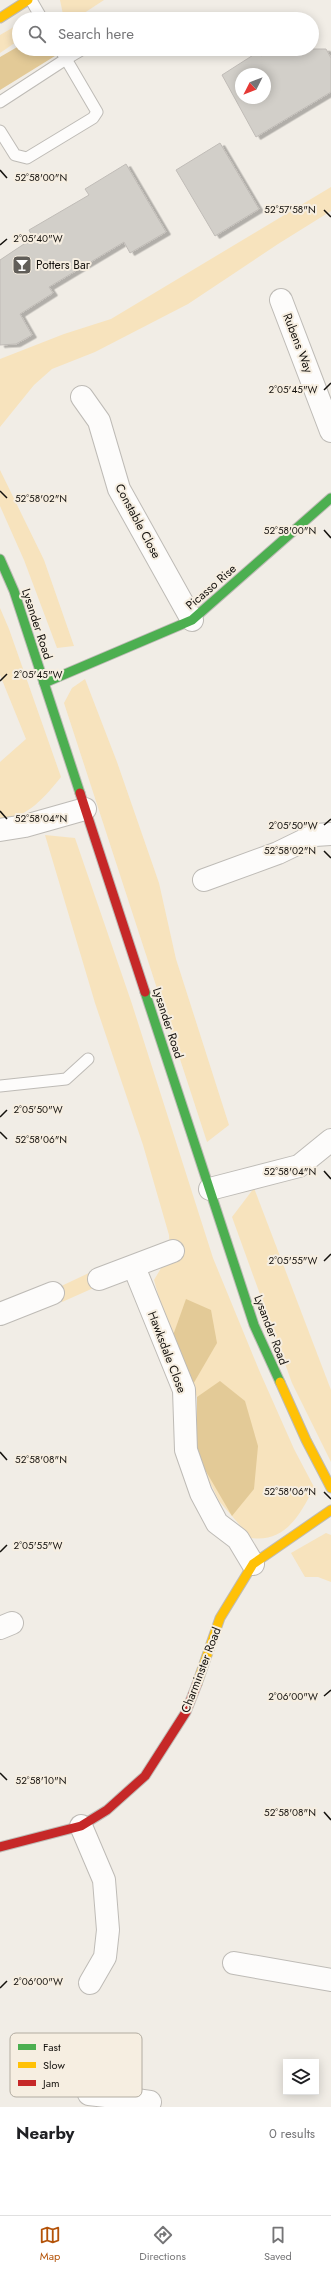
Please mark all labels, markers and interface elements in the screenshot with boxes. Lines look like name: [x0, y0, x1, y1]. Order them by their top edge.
search box: [12, 12, 319, 56]
icon: search: [26, 23, 48, 45]
text: Search here: [58, 23, 134, 45]
north arrow: [235, 68, 271, 104]
text: 52°58'00"N: [15, 170, 67, 185]
text: 52°57'58"N: [264, 202, 316, 217]
text: 2°05'40"W: [13, 231, 63, 246]
bar icon: Potters Bar: [11, 254, 33, 276]
place label: Potters Bar: [36, 256, 91, 274]
street label: Rubens Way: [278, 311, 318, 376]
text: 2°05'45"W: [269, 382, 318, 397]
street label: Constable Close: [111, 480, 165, 562]
text: 52°58'02"N: [15, 491, 67, 506]
text: 52°58'00"N: [264, 523, 316, 538]
street label: Picasso Rise: [182, 560, 240, 614]
street label: Lysander Road: [17, 586, 57, 662]
text: 2°05'45"W: [14, 667, 63, 682]
text: 52°58'04"N: [15, 811, 67, 826]
text: 2°05'50"W: [268, 818, 318, 833]
text: 52°58'02"N: [264, 843, 316, 858]
street label: Lysander Road: [148, 985, 188, 1061]
text: 2°05'50"W: [13, 1102, 63, 1117]
text: 52°58'06"N: [15, 1132, 67, 1147]
text: 52°58'04"N: [264, 1164, 316, 1179]
text: 2°05'55"W: [269, 1253, 317, 1268]
street label: Lysander Road: [249, 1292, 293, 1368]
street label: Hawksdale Close: [143, 1308, 191, 1396]
text: 52°58'08"N: [15, 1452, 67, 1467]
text: 52°58'06"N: [264, 1484, 316, 1499]
text: 2°05'55"W: [14, 1538, 62, 1553]
street label: Charminster Road: [176, 1624, 226, 1716]
text: 2°06'00"W: [268, 1689, 318, 1704]
text: 52°58'10"N: [16, 1773, 66, 1788]
text: 52°58'08"N: [264, 1805, 316, 1820]
text: 2°06'00"W: [13, 1974, 63, 1989]
legend: [10, 2033, 142, 2097]
text: Fast: [43, 2039, 61, 2055]
text: Slow: [43, 2057, 65, 2073]
map controls: [283, 2059, 319, 2095]
button: layers: [283, 2059, 319, 2095]
text: Jam: [41, 2075, 60, 2091]
text: Nearby: [16, 2121, 74, 2145]
text: 0 results: [269, 2124, 315, 2143]
tab: Map: [39, 2224, 61, 2264]
tab: Directions: [139, 2224, 186, 2264]
tab: Saved: [264, 2224, 292, 2264]

